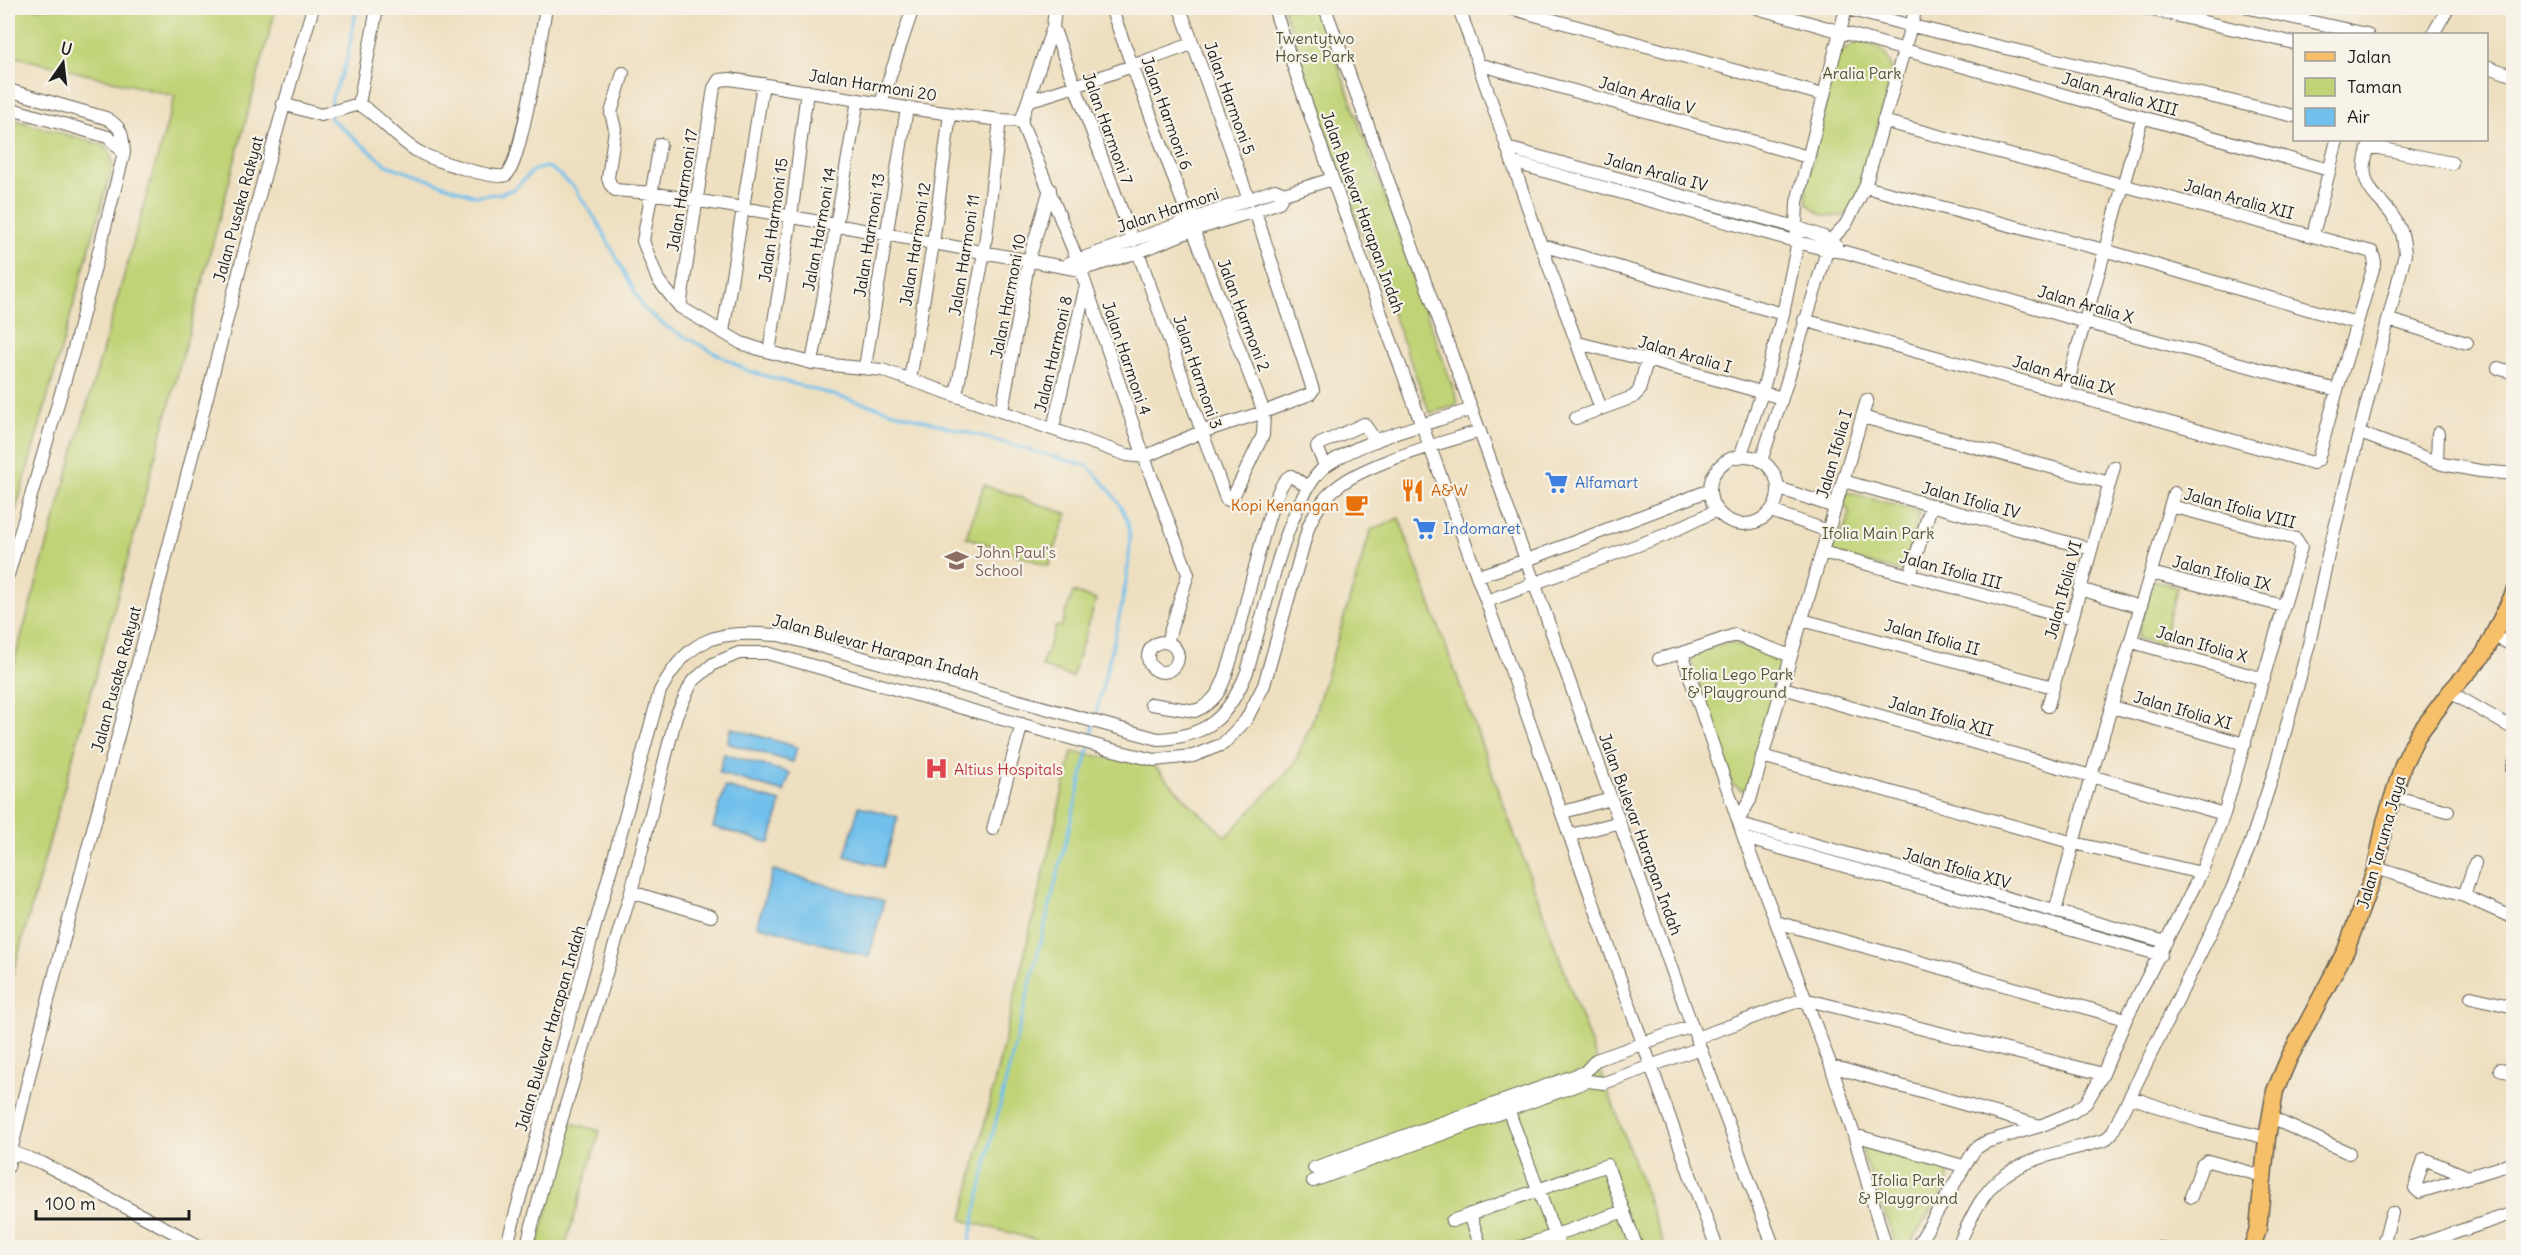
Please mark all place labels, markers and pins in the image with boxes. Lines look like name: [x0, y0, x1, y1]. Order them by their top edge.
supermarket icon: Alfamart: [1544, 469, 1570, 495]
place label: Alfamart: [1575, 472, 1639, 492]
restaurant icon: A&W: [1400, 477, 1426, 503]
place label: A&W: [1431, 480, 1469, 500]
cafe icon: Kopi Kenangan: [1344, 492, 1370, 518]
place label: Kopi Kenangan: [1231, 495, 1339, 515]
supermarket icon: Indomaret: [1412, 515, 1438, 541]
place label: Indomaret: [1443, 518, 1521, 538]
place label: John Paul's School: [975, 542, 1056, 580]
school or university icon: John Paul's School: [944, 548, 970, 574]
hospital icon: Altius Hospitals: [923, 756, 949, 782]
place label: Altius Hospitals: [954, 759, 1063, 779]

